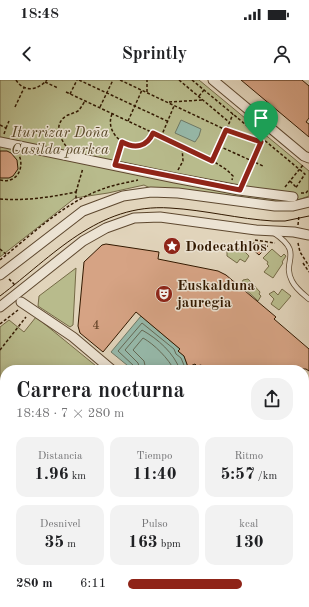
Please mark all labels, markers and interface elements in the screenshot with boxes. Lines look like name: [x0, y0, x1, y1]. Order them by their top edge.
text: 18:48: [20, 7, 59, 22]
icon: back: [16, 43, 38, 65]
icon: person: [271, 43, 293, 65]
text: Sprintly: [122, 45, 187, 63]
pin: [244, 101, 278, 142]
icon: arrive: [250, 107, 272, 129]
park label: Iturrizar Doña Casilda parkea: [10, 126, 109, 158]
place icon: Dodecathlos: [162, 236, 182, 256]
place label: Dodecathlos: [185, 240, 267, 255]
place label: Euskalduna jauregia: [176, 279, 255, 311]
theatre icon: Euskalduna jauregia: [154, 284, 174, 304]
house number: 4: [92, 319, 100, 332]
button: share: [251, 378, 293, 420]
text: Carrera nocturna: [16, 380, 185, 402]
text: 18:48 · 7 × 280 m: [16, 407, 124, 420]
text: Distancia: [38, 451, 83, 462]
text: Tiempo: [137, 451, 172, 462]
text: Ritmo: [234, 451, 263, 462]
text: 1.96: [34, 466, 69, 483]
text: 11:40: [132, 466, 177, 483]
text: 5:57: [220, 466, 255, 483]
text: km: [69, 471, 86, 482]
text: /km: [255, 471, 277, 482]
text: Desnivel: [40, 519, 80, 530]
text: Pulso: [141, 519, 168, 530]
text: kcal: [239, 519, 258, 530]
text: 35: [44, 534, 64, 551]
text: 163: [128, 534, 158, 551]
text: 130: [234, 534, 264, 551]
text: m: [64, 539, 76, 550]
text: bpm: [158, 539, 181, 550]
text: 280 m: [16, 577, 53, 590]
text: 6:11: [80, 577, 106, 590]

